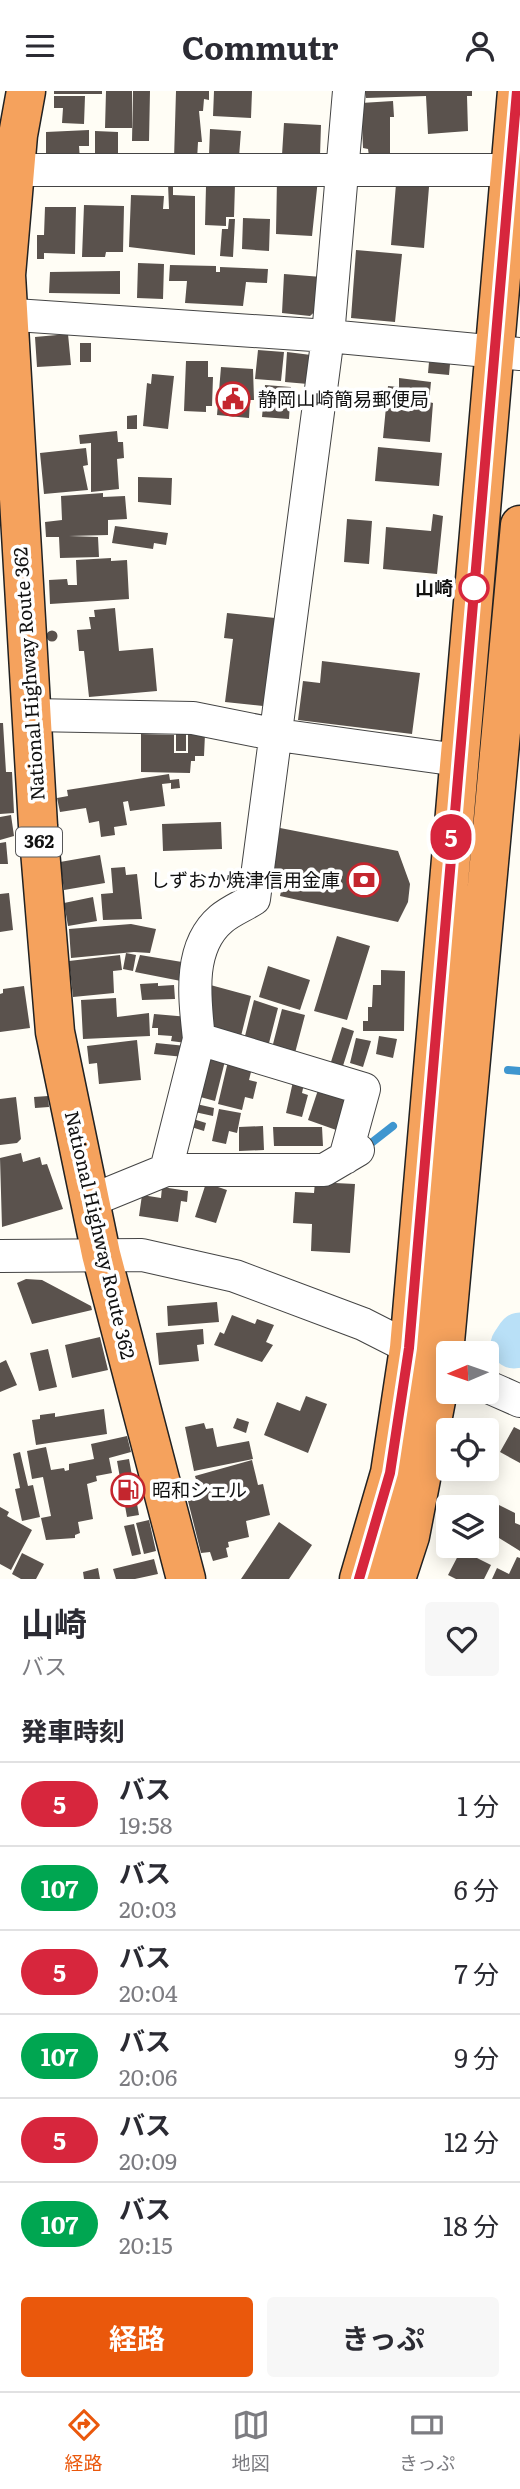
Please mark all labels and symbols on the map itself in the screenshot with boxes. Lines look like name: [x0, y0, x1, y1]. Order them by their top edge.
public building icon: 静岡山崎簡易郵便局: [214, 380, 252, 418]
place label: 静岡山崎簡易郵便局: [258, 384, 429, 412]
street label: National Highway Route 362: [5, 546, 51, 802]
place label: 山崎: [415, 573, 453, 601]
marker: 山崎: [459, 573, 489, 603]
line badge: 5: [428, 814, 474, 860]
road number: 362: [16, 827, 62, 857]
bank icon: しずおか焼津信用金庫: [345, 861, 383, 899]
place label: しずおか焼津信用金庫: [150, 865, 340, 893]
street label: National Highway Route 362: [59, 1108, 143, 1362]
north arrow: [436, 1341, 499, 1403]
fuel station icon: 昭和シェル: [109, 1471, 147, 1509]
place label: 昭和シェル: [152, 1475, 247, 1503]

